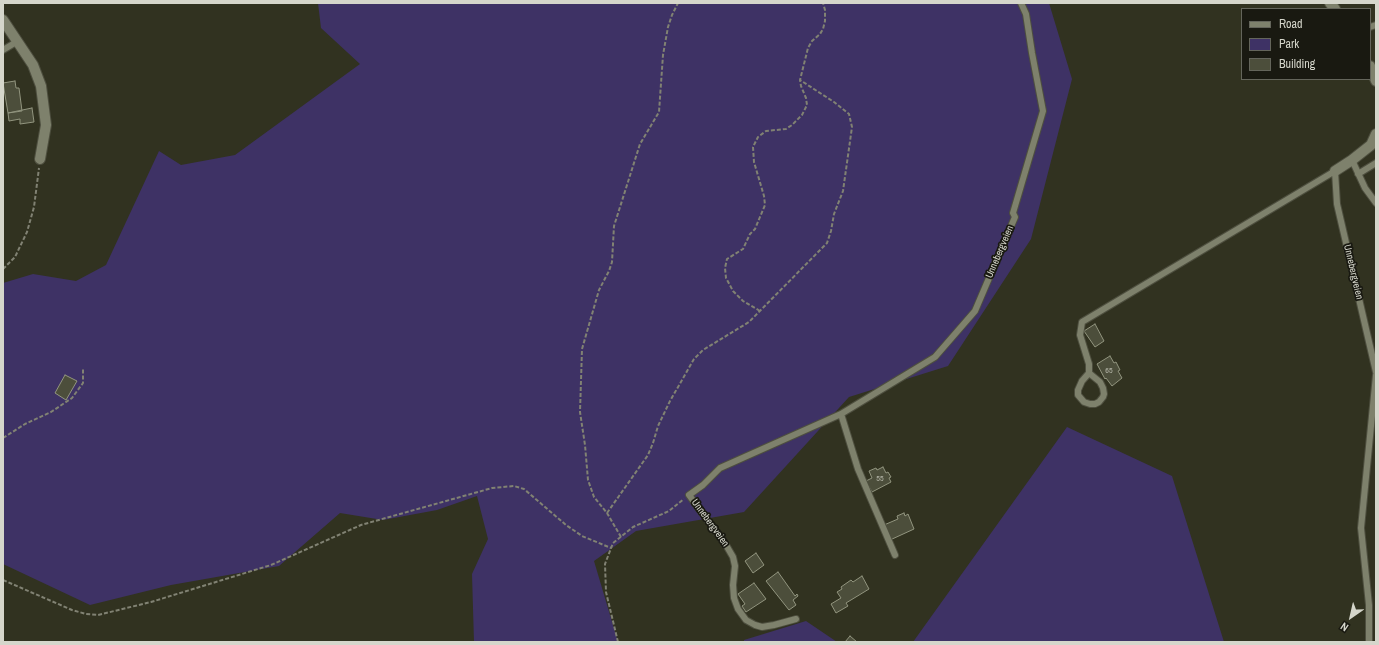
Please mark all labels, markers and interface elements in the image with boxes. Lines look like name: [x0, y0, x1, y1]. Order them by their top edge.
legend: [1241, 8, 1371, 80]
text: Road: [1279, 16, 1303, 32]
text: Park: [1279, 36, 1299, 52]
text: Building: [1279, 56, 1315, 72]
street label: Unnebergveien: [984, 224, 1016, 280]
street label: Unnebergveien: [1341, 243, 1365, 301]
house number: 65: [1105, 366, 1113, 376]
house number: 55: [876, 474, 884, 484]
street label: Unnebergveien: [689, 497, 731, 549]
north arrow: [1331, 597, 1371, 637]
text: N: [1338, 619, 1351, 635]

